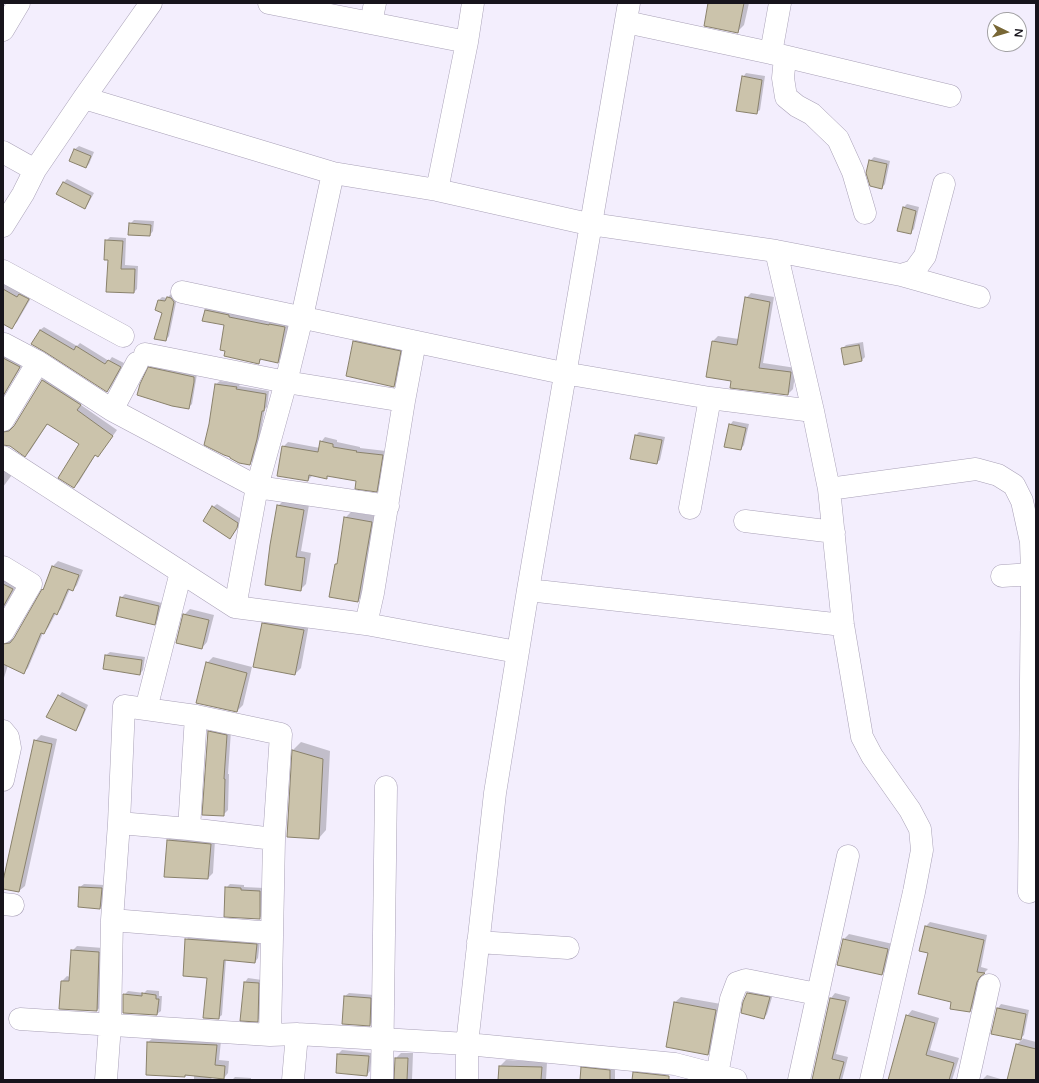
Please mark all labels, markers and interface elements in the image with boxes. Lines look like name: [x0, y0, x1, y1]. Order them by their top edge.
north arrow: [987, 12, 1027, 52]
text: N: [1012, 28, 1025, 38]

